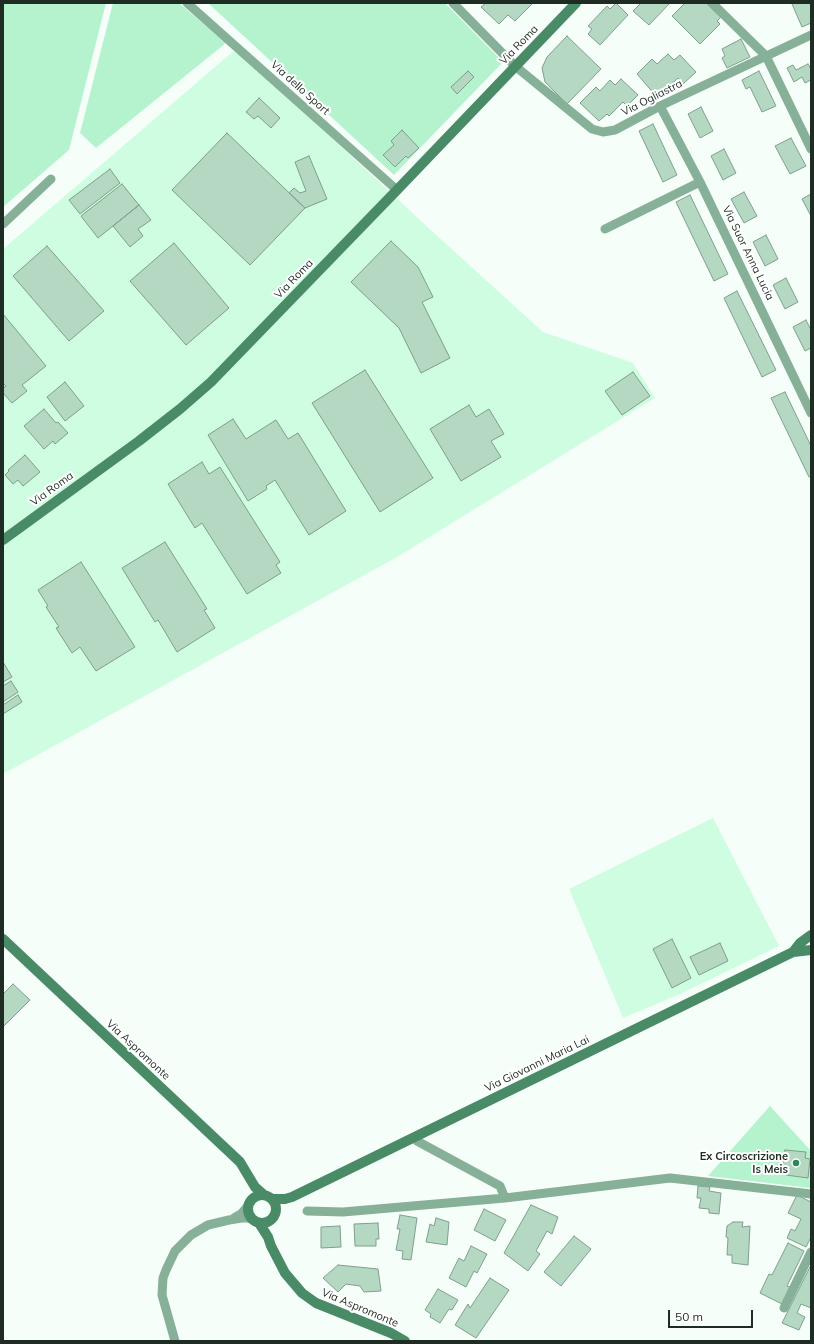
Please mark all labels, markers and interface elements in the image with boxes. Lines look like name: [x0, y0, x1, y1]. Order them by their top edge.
street label: Via Roma: [497, 23, 541, 67]
street label: Via dello Sport: [268, 58, 332, 118]
street label: Via Ogliastra: [619, 77, 685, 119]
street label: Via Suor Anna Lucia: [719, 204, 777, 302]
street label: Via Roma: [272, 257, 316, 301]
street label: Via Roma: [28, 469, 76, 509]
street label: Via Aspromonte: [103, 1017, 173, 1083]
street label: Via Giovanni Maria Lai: [483, 1033, 591, 1095]
place label: Ex Circoscrizione Is Meis: [700, 1150, 788, 1176]
marker: Ex Circoscrizione Is Meis: [791, 1158, 801, 1168]
street label: Via Aspromonte: [320, 1286, 400, 1330]
scale bar: [670, 1302, 755, 1328]
text: 50 m: [675, 1309, 703, 1324]

